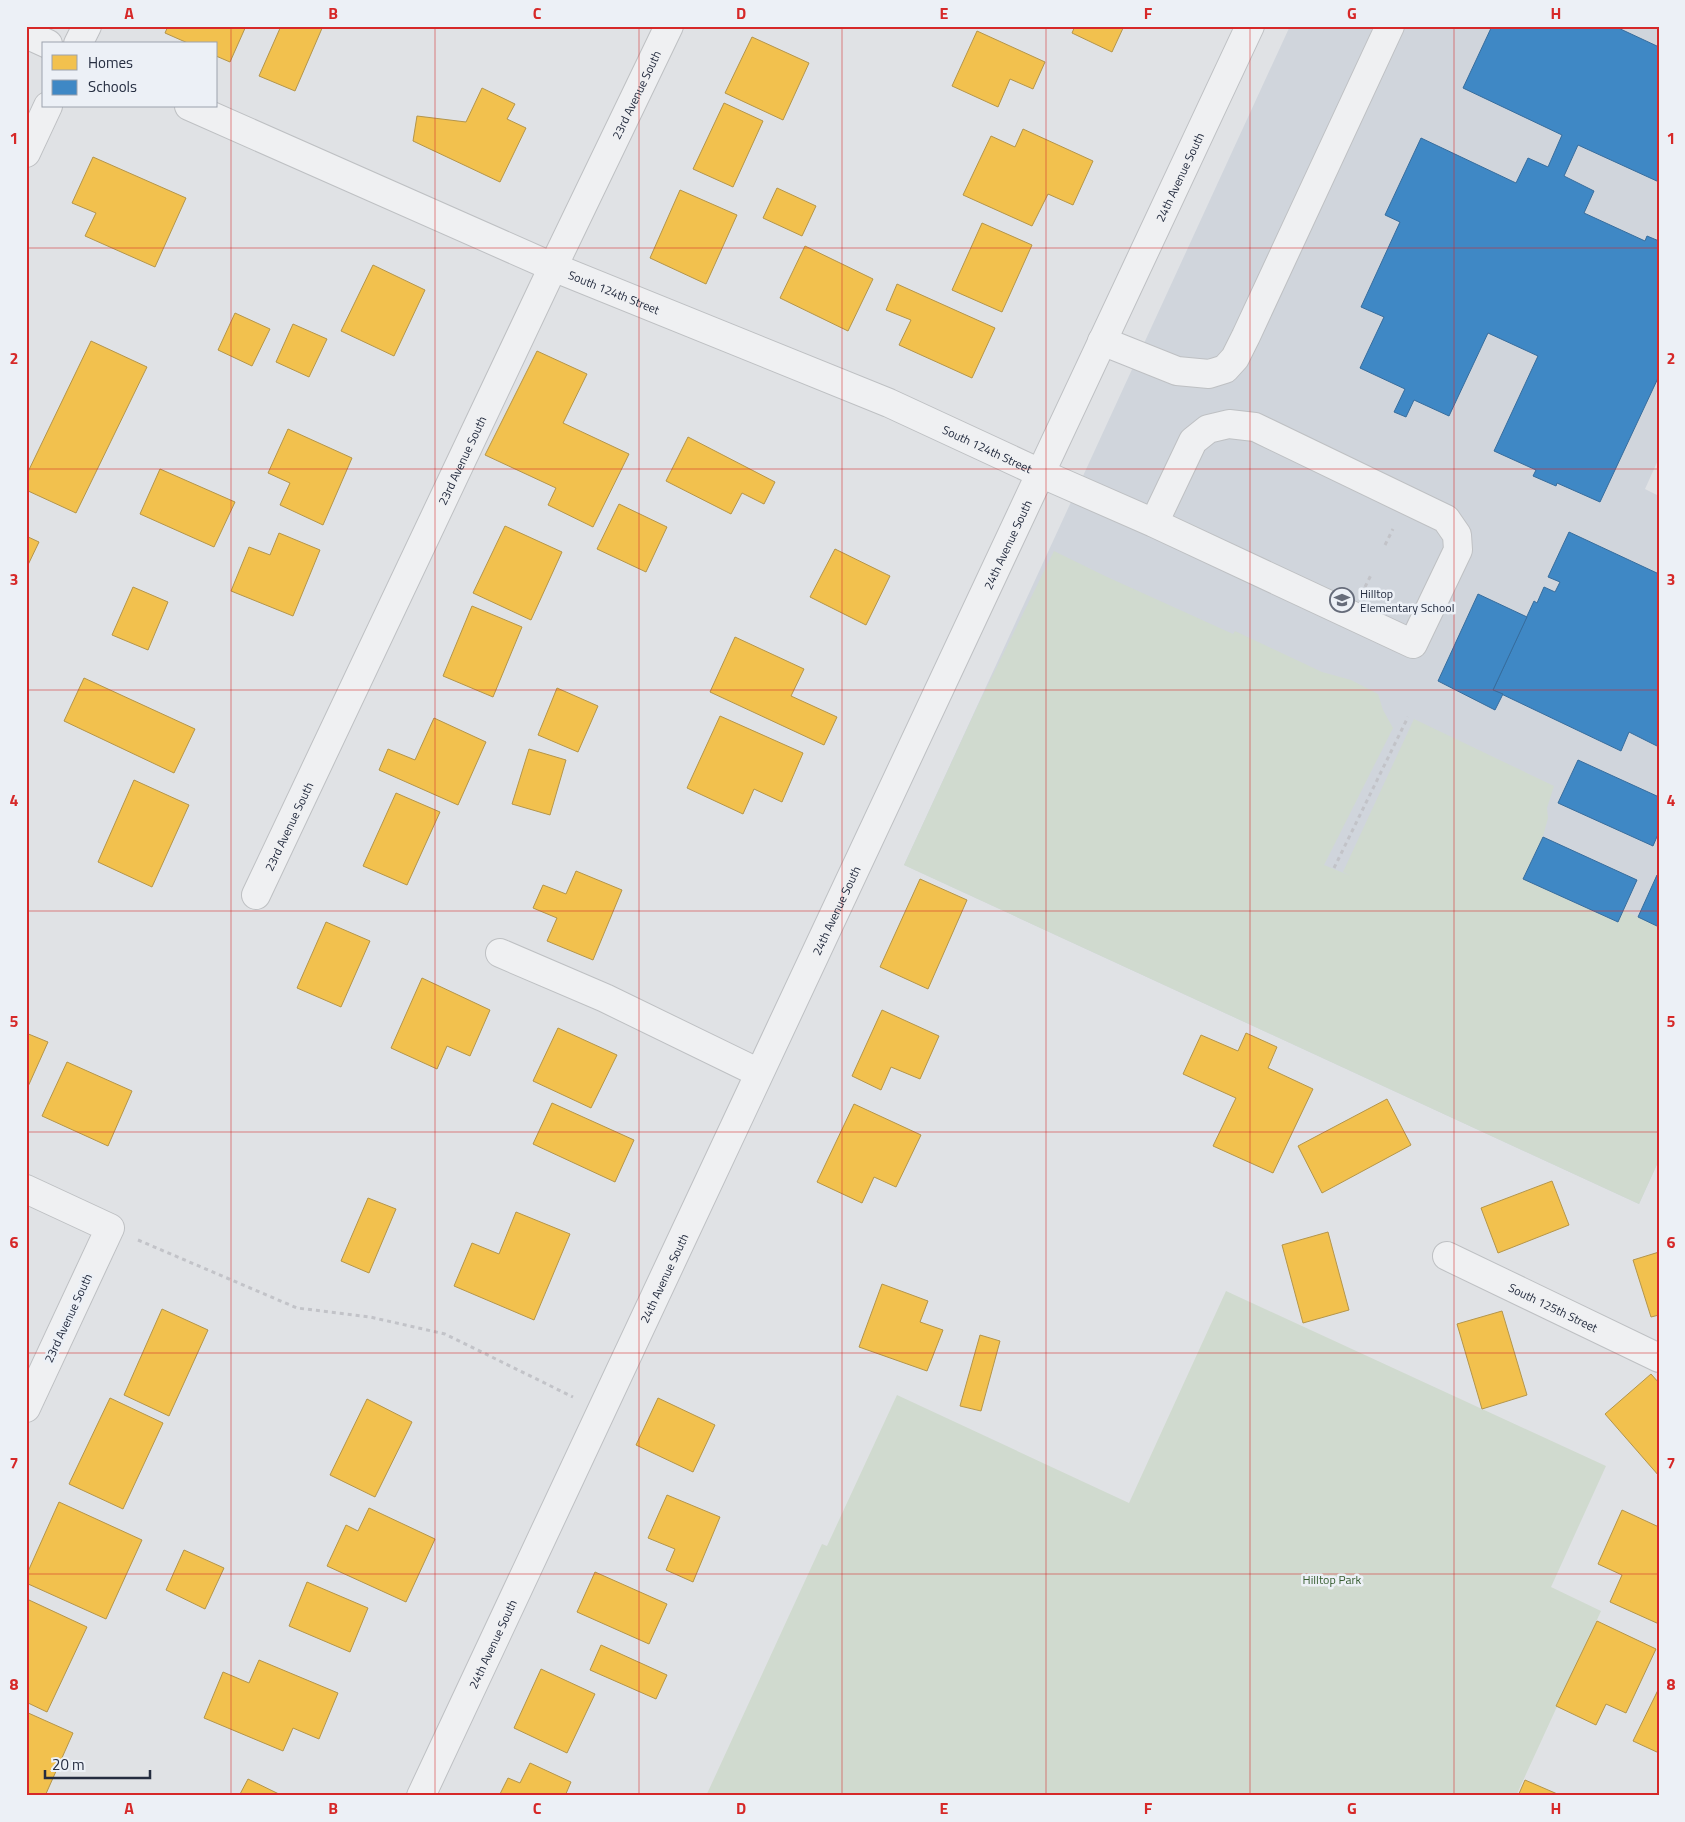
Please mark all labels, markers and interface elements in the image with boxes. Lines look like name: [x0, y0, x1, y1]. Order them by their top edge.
text: A: [124, 1, 134, 25]
text: B: [328, 1, 338, 25]
text: C: [533, 1, 542, 25]
text: D: [736, 1, 746, 25]
text: E: [940, 1, 949, 25]
text: F: [1144, 1, 1153, 25]
text: G: [1347, 1, 1357, 25]
text: H: [1551, 1, 1561, 25]
legend: [42, 42, 218, 108]
street label: 23rd Avenue South: [606, 47, 665, 142]
text: Homes: [88, 51, 133, 74]
text: Schools: [88, 75, 137, 98]
text: 1: [10, 126, 18, 150]
text: 1: [1667, 126, 1675, 150]
street label: 24th Avenue South: [1150, 129, 1209, 225]
street label: South 124th Street: [566, 265, 663, 319]
text: 2: [10, 346, 18, 370]
text: 2: [1667, 346, 1675, 370]
street label: 23rd Avenue South: [432, 412, 491, 508]
street label: South 124th Street: [939, 420, 1036, 478]
street label: 24th Avenue South: [978, 497, 1036, 592]
text: 3: [10, 567, 18, 591]
text: 3: [1667, 567, 1675, 591]
place label: Hilltop Elementary School: [1360, 584, 1454, 617]
school or university icon: Hilltop Elementary School: [1329, 587, 1355, 613]
street label: 23rd Avenue South: [259, 779, 318, 874]
text: 4: [10, 788, 19, 812]
text: 4: [1667, 788, 1676, 812]
street label: 24th Avenue South: [807, 862, 865, 958]
text: 5: [10, 1009, 19, 1033]
text: 5: [1667, 1009, 1676, 1033]
text: 6: [10, 1230, 19, 1254]
street label: 24th Avenue South: [634, 1230, 693, 1326]
text: 6: [1667, 1230, 1676, 1254]
street label: 23rd Avenue South: [39, 1270, 97, 1366]
street label: South 125th Street: [1505, 1278, 1602, 1337]
text: 7: [10, 1451, 18, 1475]
text: 7: [1667, 1451, 1675, 1475]
park label: Hilltop Park: [1303, 1570, 1362, 1589]
street label: 24th Avenue South: [463, 1596, 521, 1692]
text: 8: [10, 1672, 19, 1696]
text: 8: [1667, 1672, 1676, 1696]
scale bar: [45, 1747, 150, 1779]
text: 20 m: [52, 1753, 85, 1776]
text: A: [124, 1796, 134, 1820]
text: B: [328, 1796, 338, 1820]
text: C: [533, 1796, 542, 1820]
text: D: [736, 1796, 746, 1820]
text: E: [940, 1796, 949, 1820]
text: F: [1144, 1796, 1153, 1820]
text: G: [1347, 1796, 1357, 1820]
text: H: [1551, 1796, 1561, 1820]

